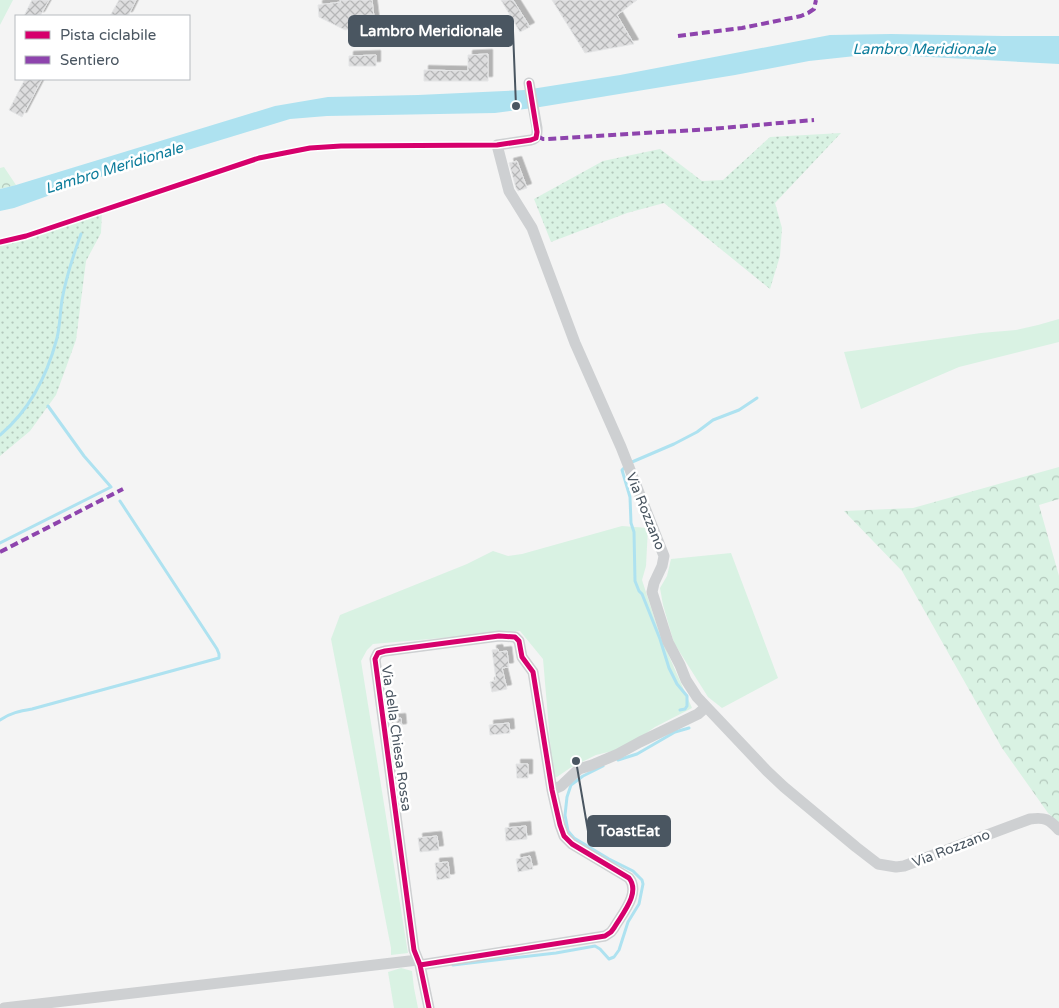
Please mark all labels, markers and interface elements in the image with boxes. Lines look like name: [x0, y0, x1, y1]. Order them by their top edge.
legend: [15, 15, 190, 80]
callout: Lambro Meridionale: [349, 16, 513, 46]
text: Lambro Meridionale: [359, 22, 503, 40]
text: Pista ciclabile: [60, 26, 156, 44]
water label: Lambro Meridionale: [852, 40, 997, 58]
text: Sentiero: [60, 51, 119, 69]
water label: Lambro Meridionale: [43, 138, 187, 198]
street label: Via Rozzano: [622, 470, 669, 552]
street label: Via della Chiesa Rossa: [378, 664, 415, 812]
callout: ToastEat: [588, 816, 670, 846]
text: ToastEat: [597, 822, 660, 840]
street label: Via Rozzano: [910, 826, 992, 871]

